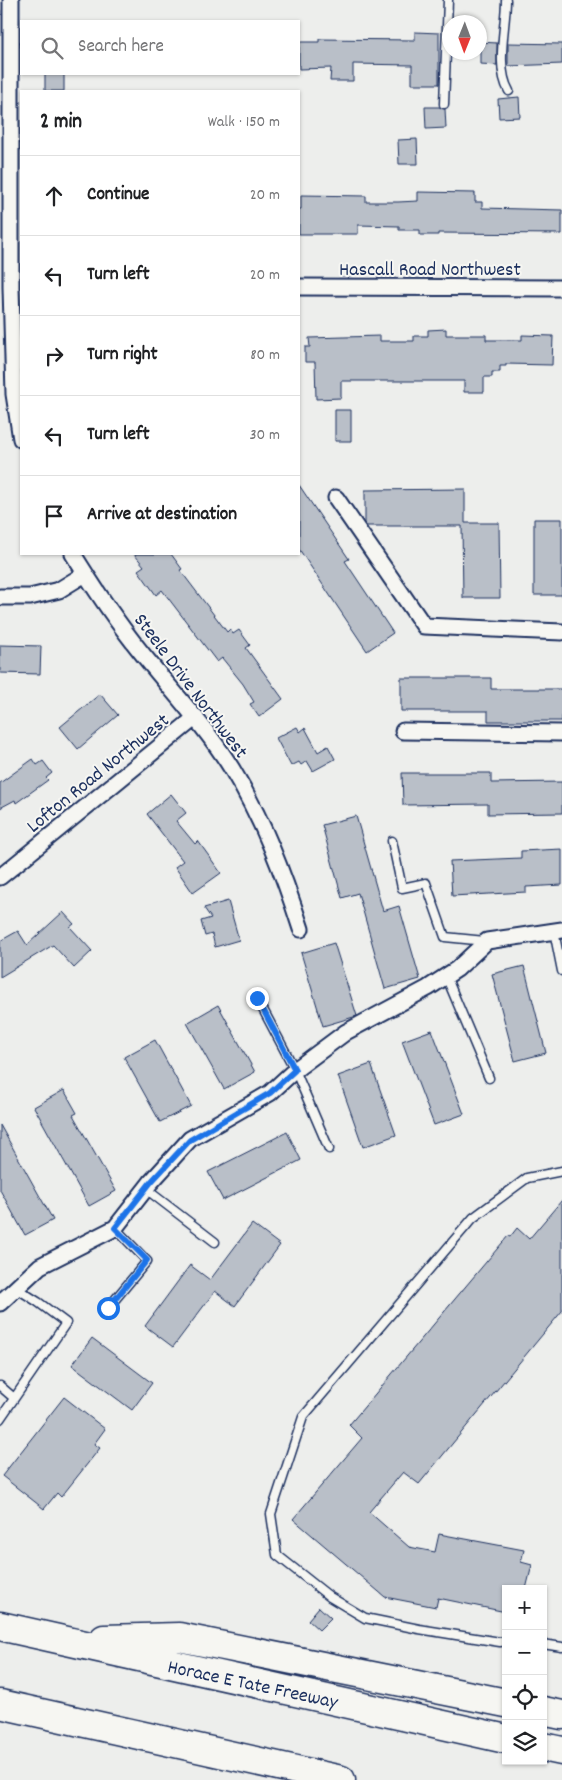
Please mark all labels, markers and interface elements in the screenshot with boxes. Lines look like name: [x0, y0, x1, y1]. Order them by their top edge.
north arrow: [442, 15, 487, 60]
search box: [20, 20, 300, 75]
icon: search: [38, 34, 66, 62]
text: Search here: [78, 34, 164, 61]
text: 2 min: [40, 108, 82, 138]
text: Walk · 150 m: [208, 111, 280, 134]
icon: ahead: [40, 182, 68, 210]
text: Continue: [87, 182, 149, 209]
text: 20 m: [250, 184, 280, 207]
street label: Hascall Road Northwest: [339, 257, 521, 285]
icon: left: [40, 262, 68, 290]
text: Turn left: [87, 262, 150, 289]
text: 20 m: [250, 264, 280, 287]
icon: right: [40, 342, 68, 370]
text: Turn right: [87, 342, 158, 369]
text: 80 m: [250, 344, 280, 367]
icon: left: [40, 422, 68, 450]
text: Turn left: [87, 422, 150, 449]
text: 30 m: [250, 424, 280, 447]
icon: arrive: [40, 502, 68, 530]
text: Arrive at destination: [87, 502, 237, 529]
street label: Steele Drive Northwest: [126, 608, 254, 765]
street label: Lofton Road Northwest: [22, 708, 176, 841]
route end: [246, 987, 269, 1010]
route start: [97, 1297, 120, 1320]
map controls: [502, 1585, 547, 1765]
button: +: [502, 1585, 547, 1630]
button: −: [502, 1630, 547, 1675]
street label: Horace E Tate Freeway: [165, 1654, 341, 1718]
button: locate: [502, 1675, 547, 1720]
button: layers: [502, 1720, 547, 1765]

